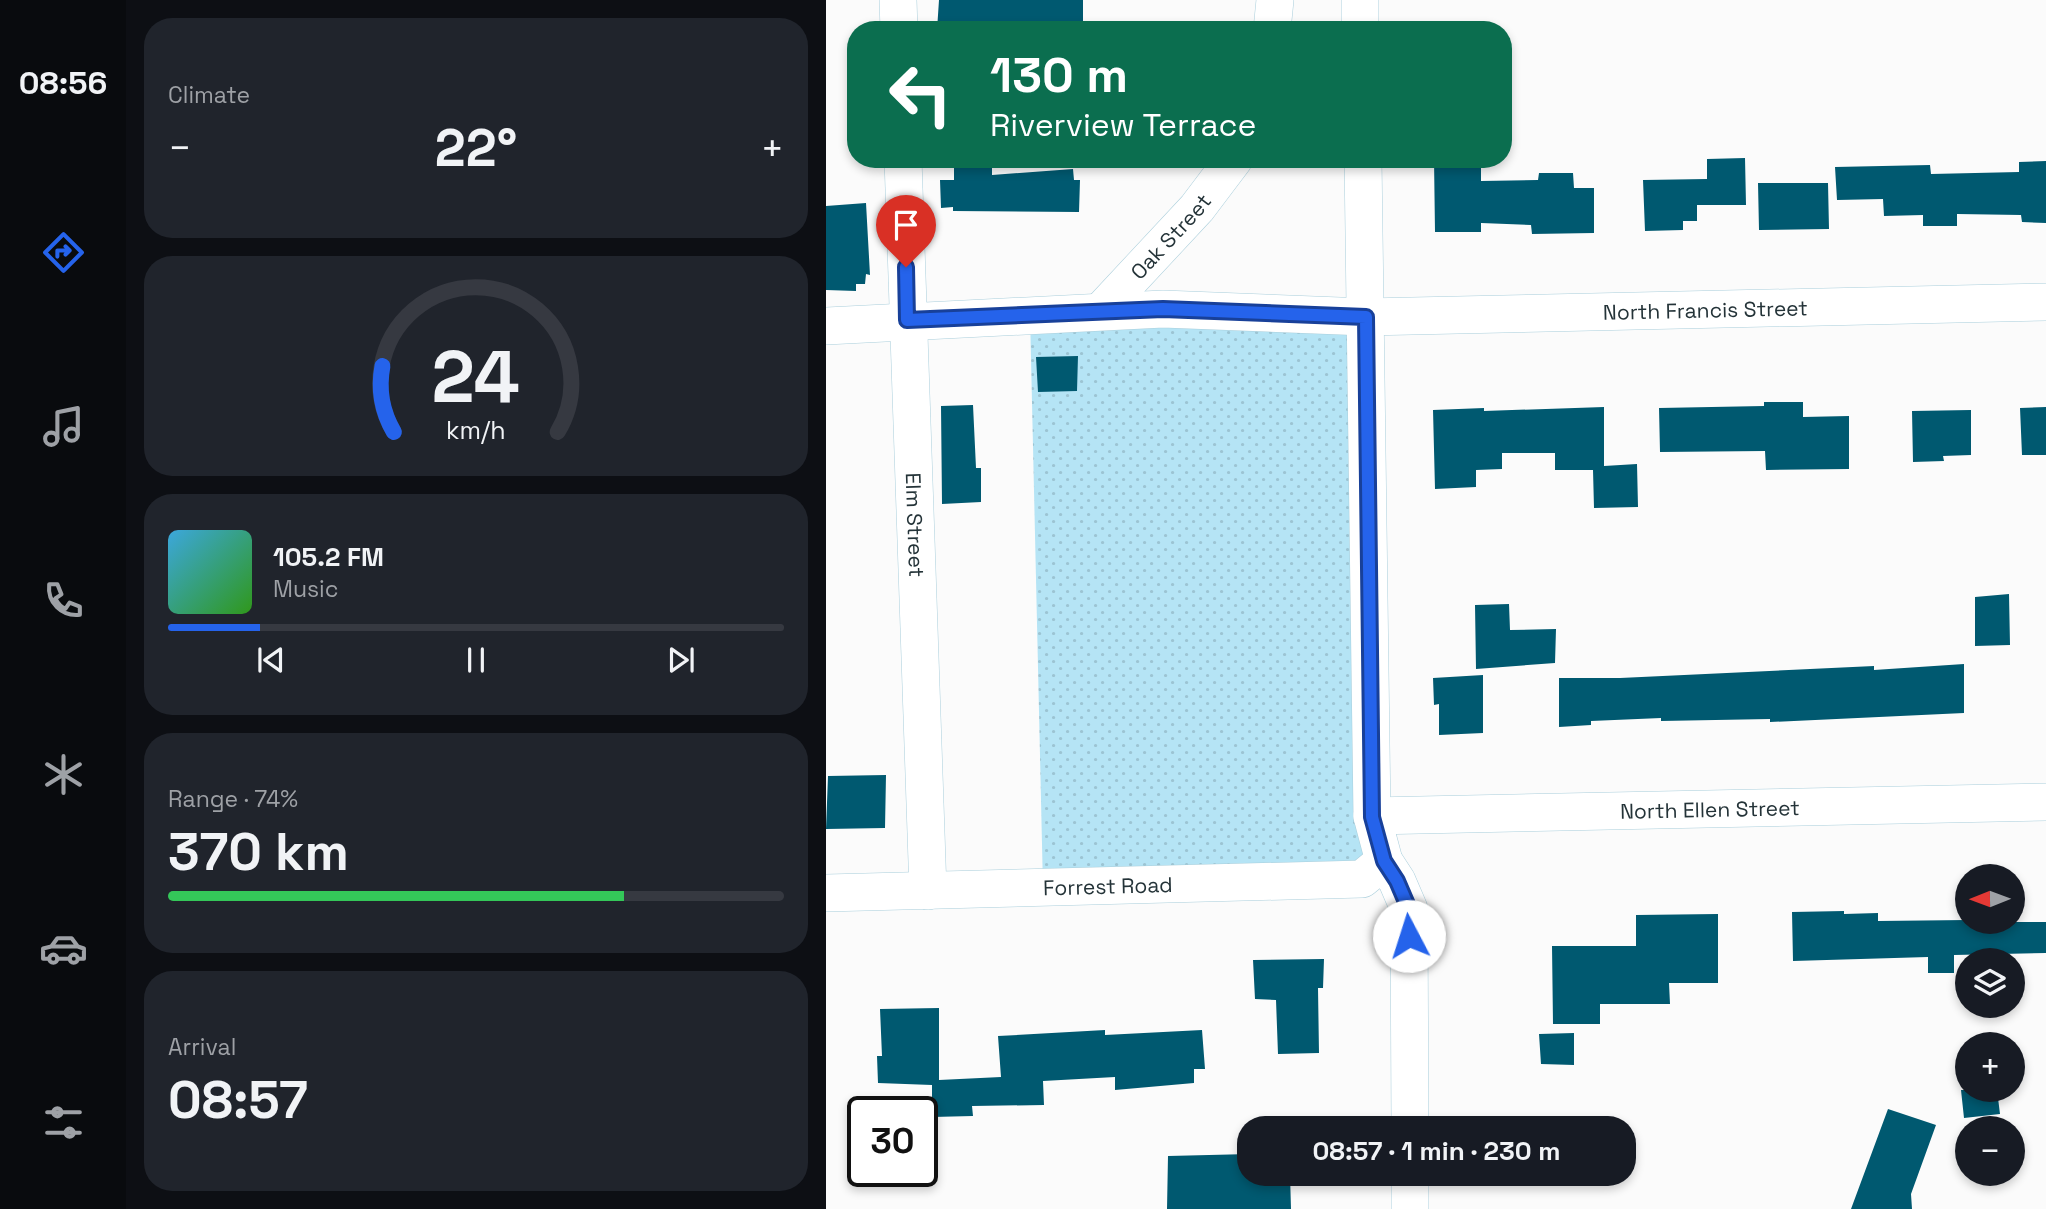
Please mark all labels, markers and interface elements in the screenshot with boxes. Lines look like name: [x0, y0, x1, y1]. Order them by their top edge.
text: 130 m: [990, 44, 1128, 106]
icon: left: [875, 49, 966, 140]
text: 08:56: [19, 63, 107, 103]
text: Climate: [168, 80, 250, 110]
text: Riverview Terrace: [990, 105, 1257, 145]
text: 22°: [435, 115, 517, 181]
text: −: [168, 124, 192, 172]
text: +: [760, 124, 784, 172]
street label: Oak Street: [1124, 188, 1217, 285]
pin: [876, 195, 936, 267]
icon: arrive: [887, 206, 925, 244]
icon: directions: [39, 228, 88, 277]
street label: North Francis Street: [1603, 294, 1808, 325]
text: 24: [432, 331, 520, 424]
icon: music: [39, 402, 88, 451]
text: km/h: [446, 414, 506, 446]
street label: Elm Street: [900, 472, 931, 578]
text: 105.2 FM: [273, 540, 384, 574]
text: Music: [273, 574, 338, 604]
icon: phone: [39, 576, 88, 625]
icon: previous: [252, 641, 290, 679]
icon: pause: [457, 641, 495, 679]
icon: next: [662, 641, 700, 679]
icon: climate: [39, 750, 88, 799]
text: Range · 74%: [168, 784, 298, 814]
street label: North Ellen Street: [1620, 794, 1800, 824]
text: 370 km: [168, 819, 349, 885]
north arrow: [1955, 864, 2025, 934]
map controls: [1955, 864, 2025, 1186]
street label: Forrest Road: [1043, 870, 1173, 901]
position arrow: [1372, 899, 1446, 973]
icon: car: [39, 924, 88, 973]
button: layers: [1955, 948, 2025, 1018]
text: Arrival: [168, 1032, 236, 1062]
button: +: [1955, 1032, 2025, 1102]
text: 08:57: [168, 1067, 308, 1133]
speed limit sign: 30: [847, 1096, 938, 1187]
icon: filters: [39, 1098, 88, 1147]
button: −: [1955, 1116, 2025, 1186]
text: 08:57 · 1 min · 230 m: [1312, 1134, 1561, 1168]

